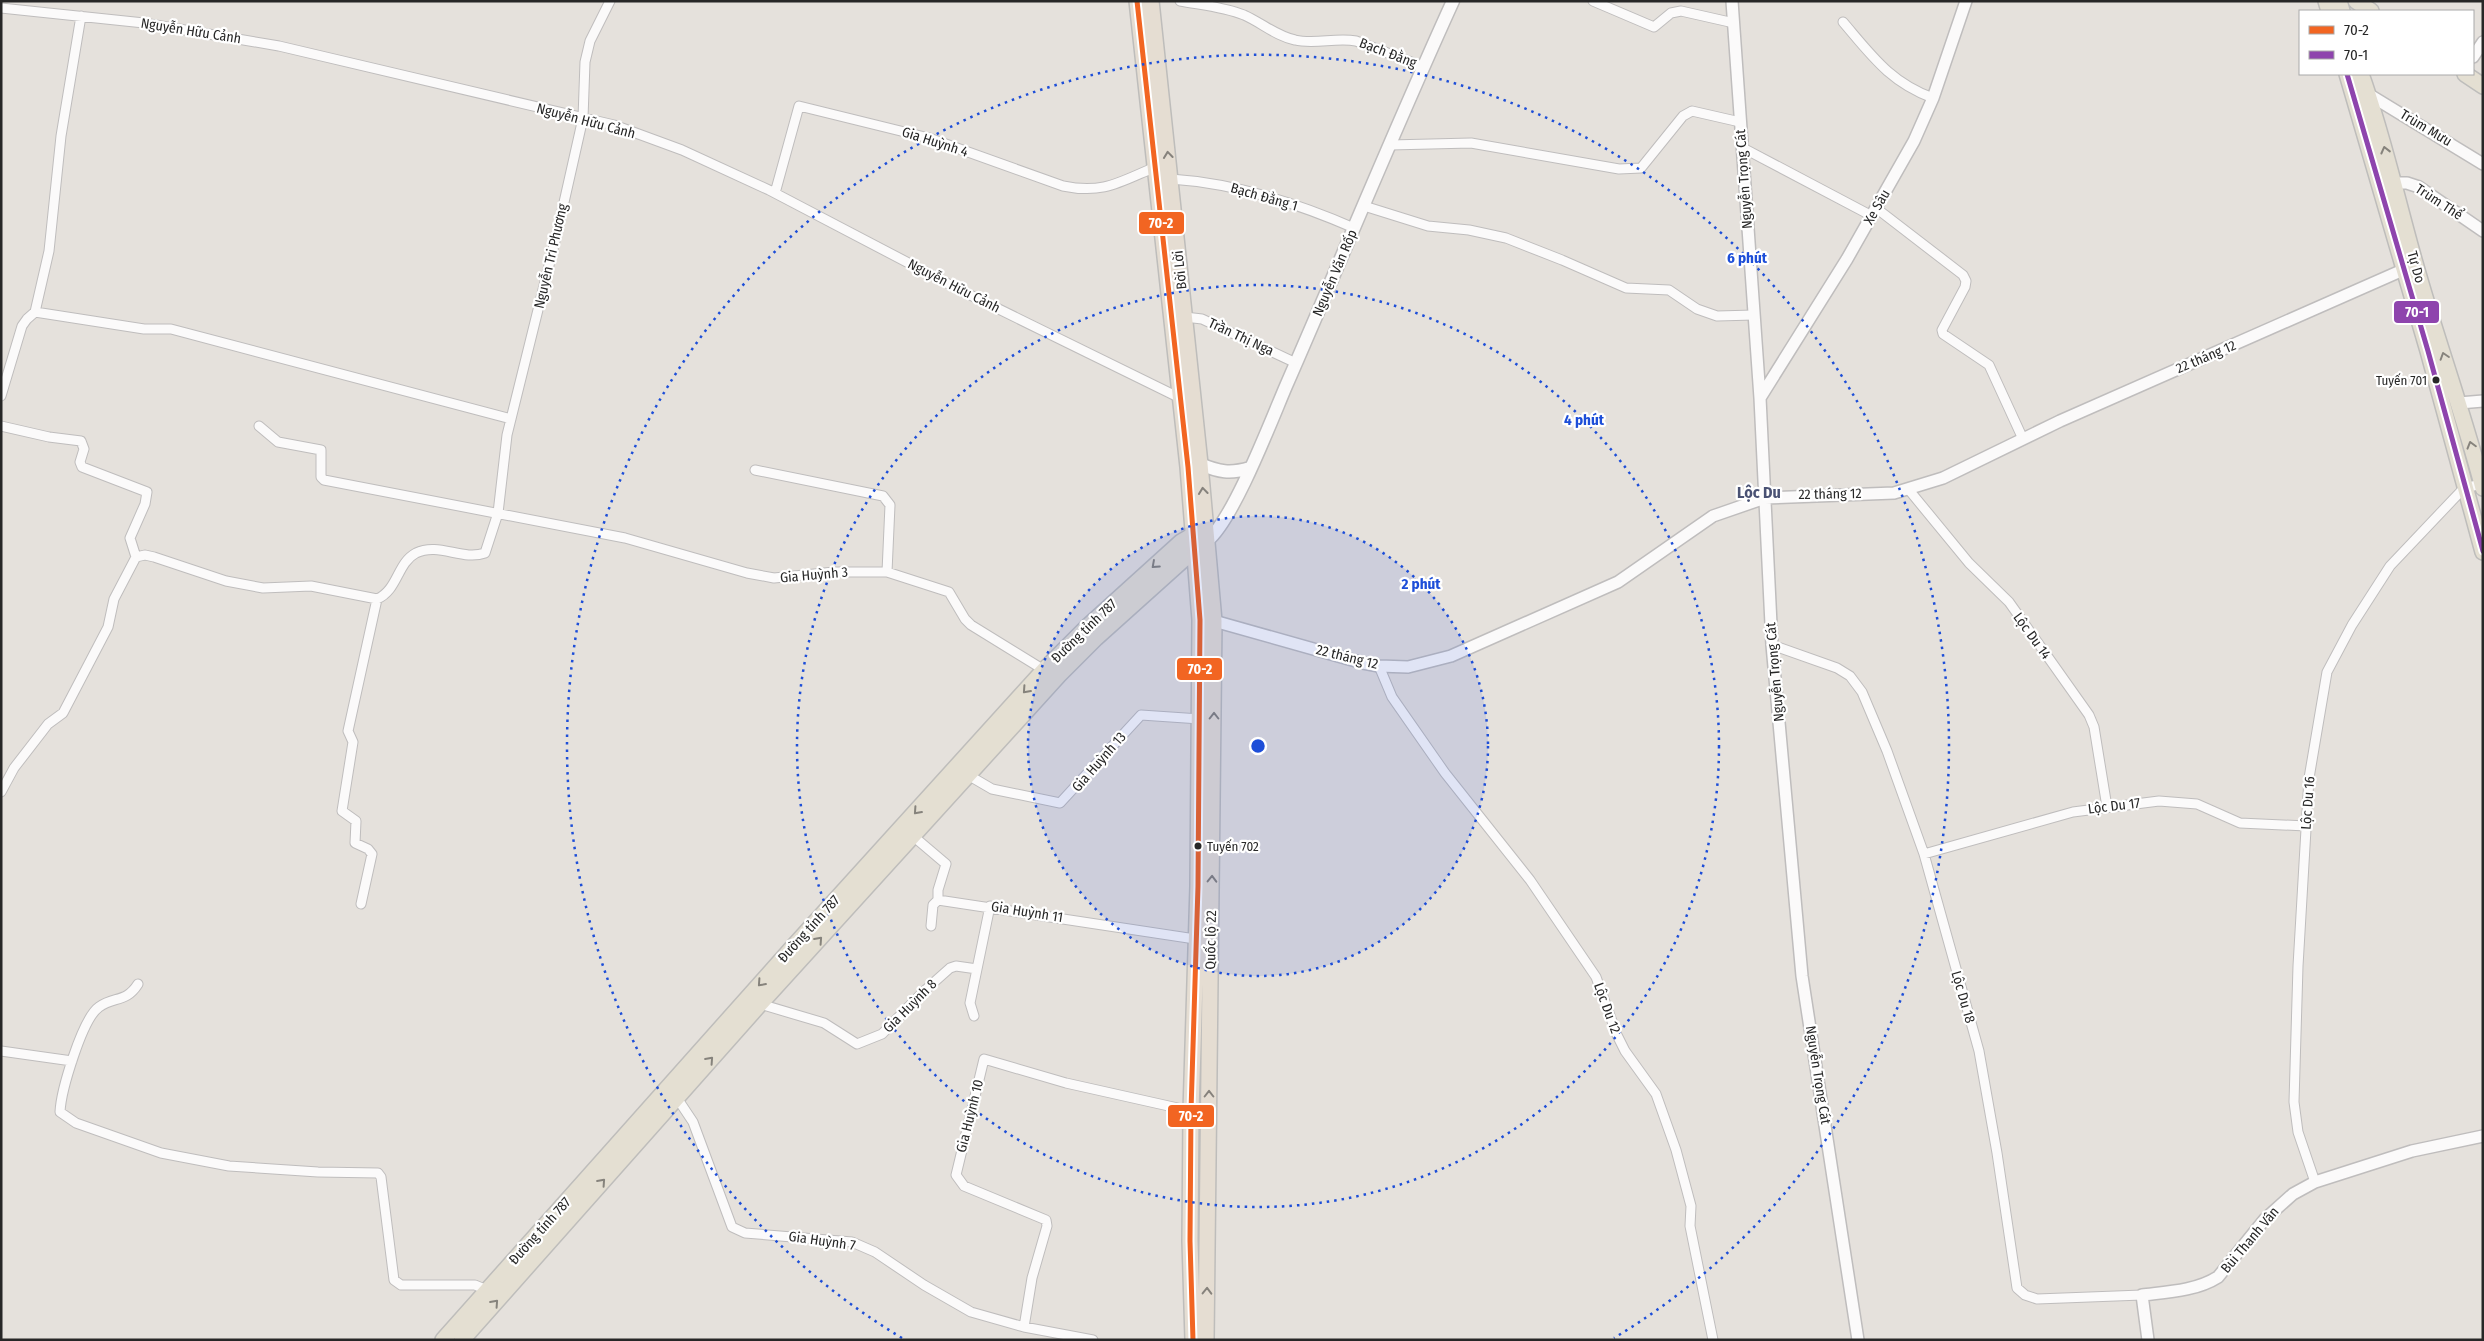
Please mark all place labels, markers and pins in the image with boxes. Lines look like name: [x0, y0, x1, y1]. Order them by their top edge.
place label: Tuyến 701: [2376, 373, 2427, 388]
marker: Tuyến 701: [2431, 375, 2441, 385]
centre of rings: [1249, 737, 1267, 755]
place label: Tuyến 702: [1207, 839, 1259, 854]
marker: Tuyến 702: [1193, 841, 1203, 851]

